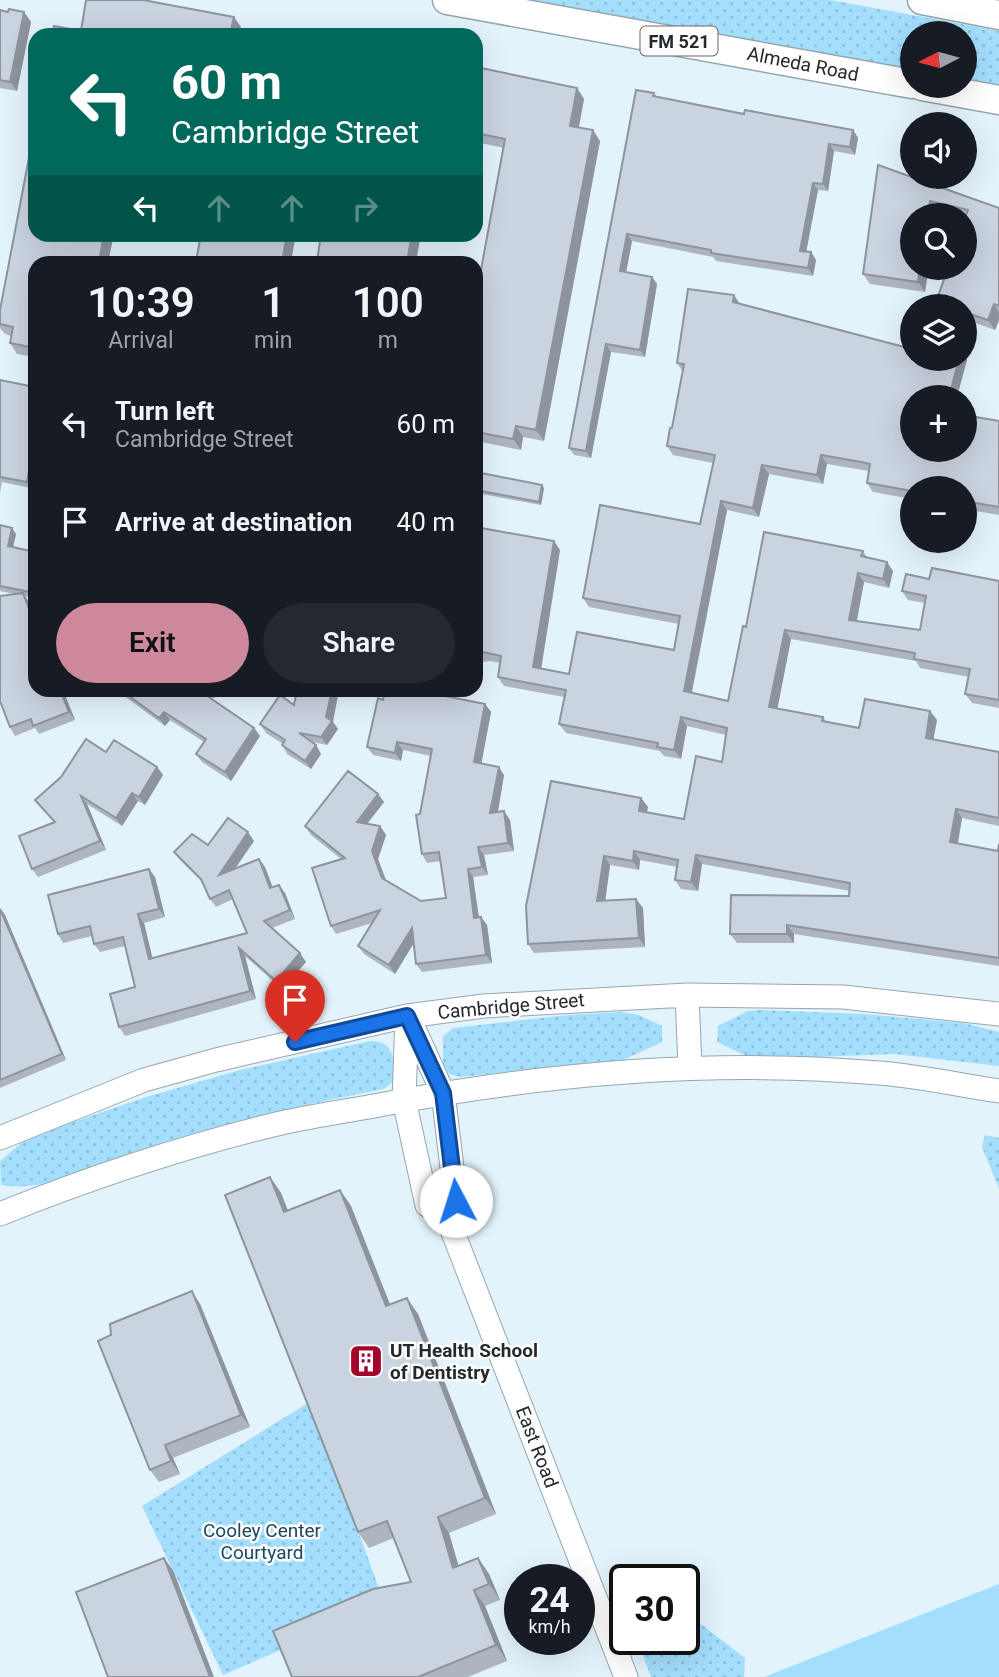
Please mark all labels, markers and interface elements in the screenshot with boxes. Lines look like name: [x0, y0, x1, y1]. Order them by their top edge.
north arrow: [900, 21, 976, 98]
map controls: [900, 21, 977, 553]
road number: FM 521: [640, 26, 718, 56]
street label: Almeda Road: [745, 42, 861, 86]
text: 60 m: [171, 54, 282, 111]
icon: left: [56, 56, 147, 147]
button: sound: [900, 112, 977, 189]
text: Cambridge Street: [171, 113, 419, 151]
icon: left: [127, 189, 165, 227]
icon: ahead: [200, 189, 238, 227]
icon: ahead: [273, 189, 311, 227]
icon: right: [346, 189, 384, 227]
button: search: [900, 203, 977, 280]
text: 10:39: [87, 278, 195, 327]
text: 1: [261, 278, 285, 327]
text: 100: [352, 278, 424, 327]
button: layers: [900, 294, 977, 371]
text: Arrival: [108, 327, 174, 354]
text: min: [254, 327, 292, 354]
text: m: [378, 327, 398, 354]
button: +: [900, 385, 977, 462]
text: Turn left: [115, 396, 214, 426]
icon: left: [56, 405, 94, 443]
text: 60 m: [397, 409, 455, 439]
text: Cambridge Street: [115, 426, 293, 453]
button: −: [900, 476, 977, 553]
icon: arrive: [56, 503, 94, 541]
text: Arrive at destination: [115, 507, 352, 537]
text: 40 m: [397, 507, 455, 537]
button: Exit: [56, 603, 249, 683]
button: Share: [263, 603, 455, 683]
pin: [265, 970, 325, 1042]
icon: arrive: [276, 981, 314, 1019]
street label: Cambridge Street: [437, 988, 585, 1024]
position arrow: [419, 1164, 493, 1238]
place label: UT Health School of Dentistry: [390, 1339, 538, 1384]
building icon: UT Health School of Dentistry: [347, 1342, 385, 1380]
street label: East Road: [511, 1403, 563, 1491]
park label: Cooley Center Courtyard: [203, 1519, 322, 1564]
speed limit sign: 30: [609, 1564, 700, 1655]
text: 24: [529, 1580, 570, 1621]
text: km/h: [528, 1616, 571, 1637]

